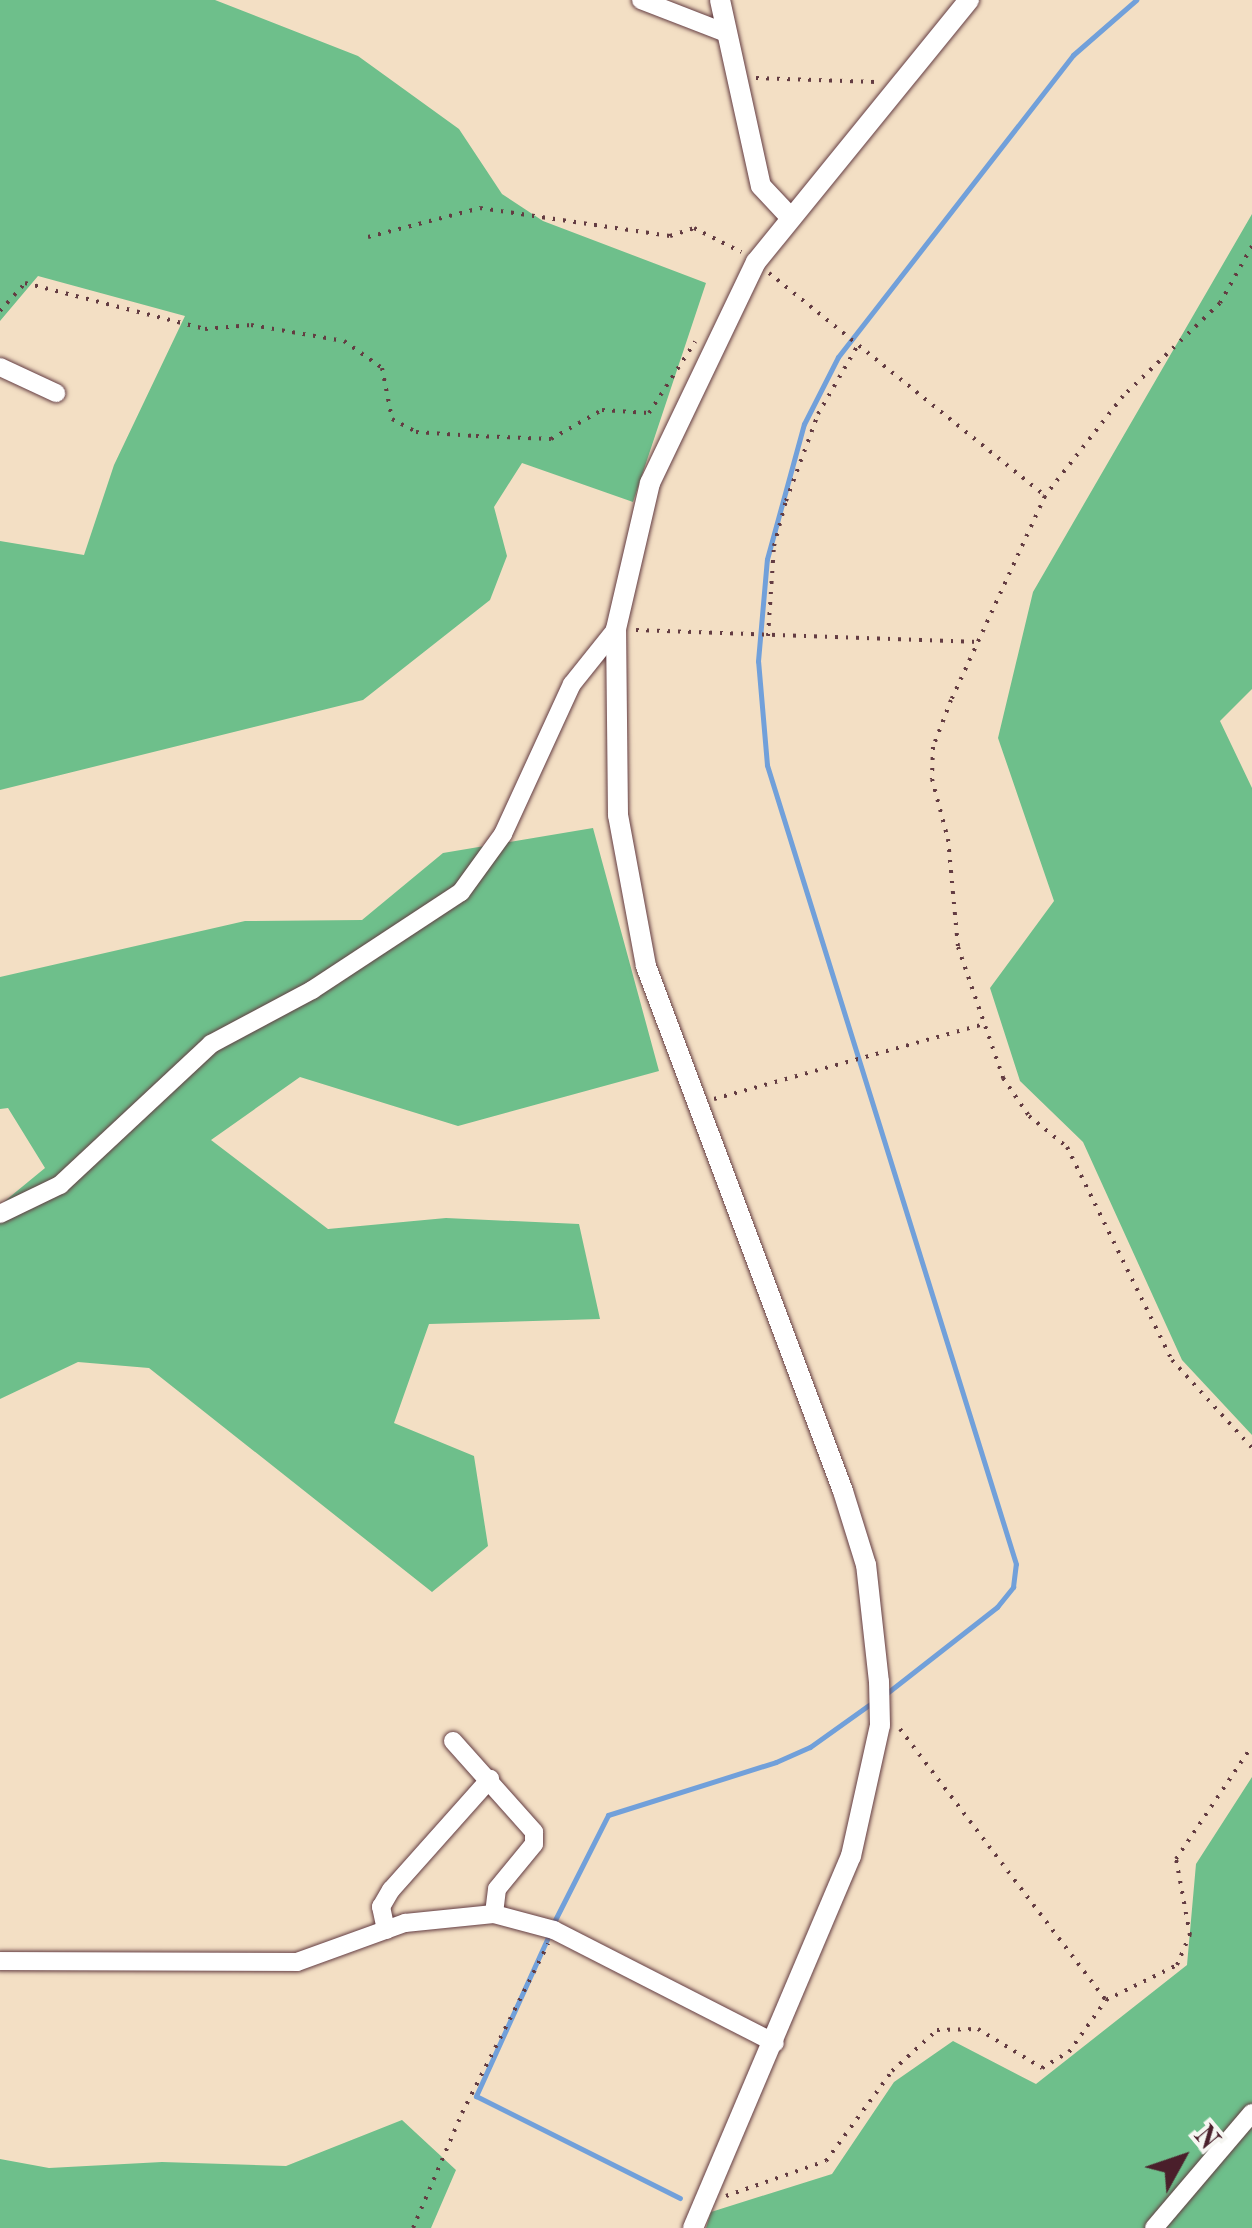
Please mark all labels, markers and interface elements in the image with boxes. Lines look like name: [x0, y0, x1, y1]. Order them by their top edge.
north arrow: [1132, 2108, 1232, 2208]
text: N: [1187, 2122, 1223, 2156]

